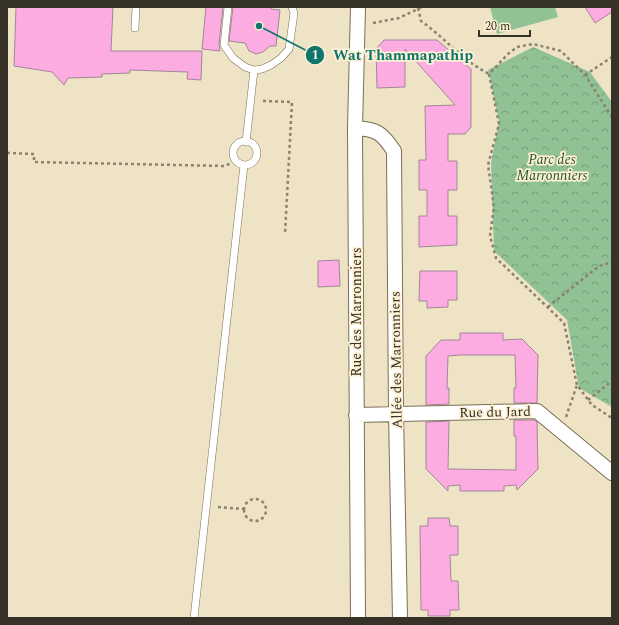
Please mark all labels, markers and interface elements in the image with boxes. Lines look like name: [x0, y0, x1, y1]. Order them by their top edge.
scale bar: [479, 12, 530, 38]
text: 20 m: [485, 17, 510, 36]
callout: Wat Thammapathip: [305, 41, 481, 68]
text: Wat Thammapathip: [333, 44, 473, 67]
text: 1: [312, 46, 318, 65]
park label: Parc des Marronniers: [516, 149, 588, 186]
street label: Rue des Marronniers: [346, 247, 367, 377]
street label: Allée des Marronniers: [384, 291, 408, 429]
street label: Rue du Jard: [459, 401, 531, 423]

